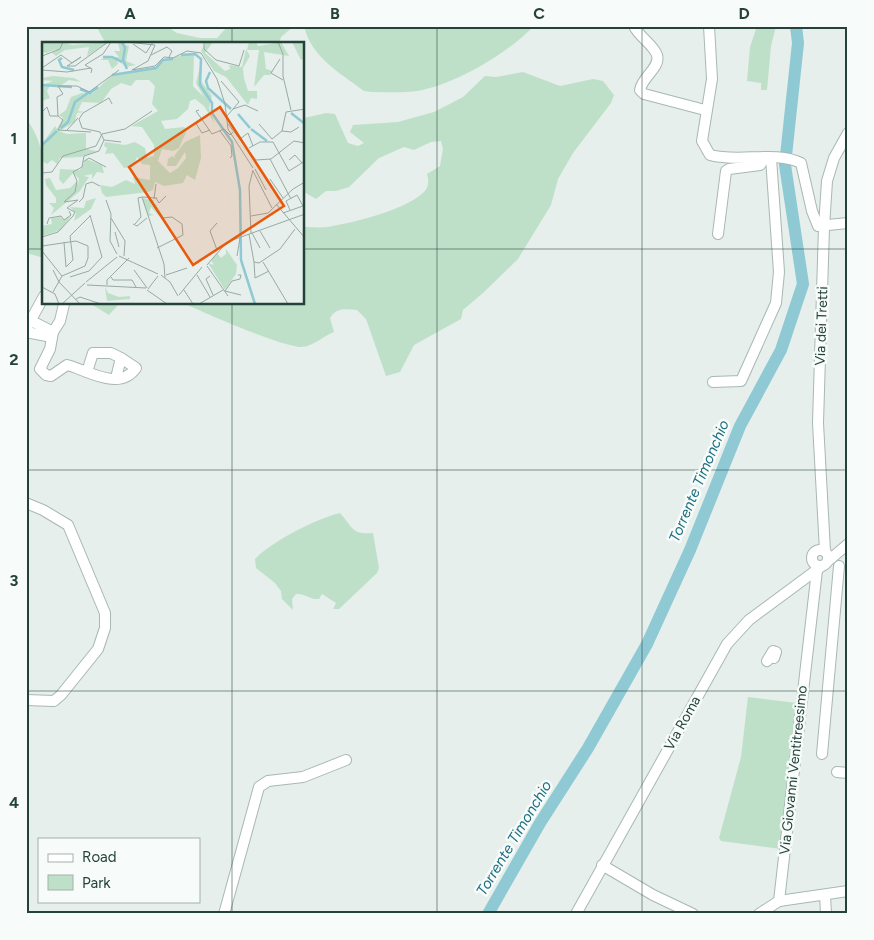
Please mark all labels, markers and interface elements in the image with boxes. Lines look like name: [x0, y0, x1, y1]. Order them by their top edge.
text: A: [124, 4, 136, 23]
text: B: [330, 4, 340, 23]
text: C: [533, 4, 545, 23]
text: D: [738, 4, 750, 23]
inset map: [42, 42, 305, 305]
text: 1: [11, 129, 17, 148]
street label: Via dei Tretti: [812, 286, 831, 366]
text: 2: [9, 350, 19, 369]
water label: Torrente Timonchio: [665, 417, 733, 545]
text: 3: [10, 571, 19, 590]
street label: Via Giovanni Ventitreesimo: [776, 685, 811, 856]
street label: Via Roma: [661, 693, 704, 753]
water label: Torrente Timonchio: [473, 777, 556, 899]
text: 4: [9, 793, 19, 812]
legend: [38, 838, 200, 902]
text: Road: [82, 848, 117, 866]
text: Park: [82, 874, 111, 892]

